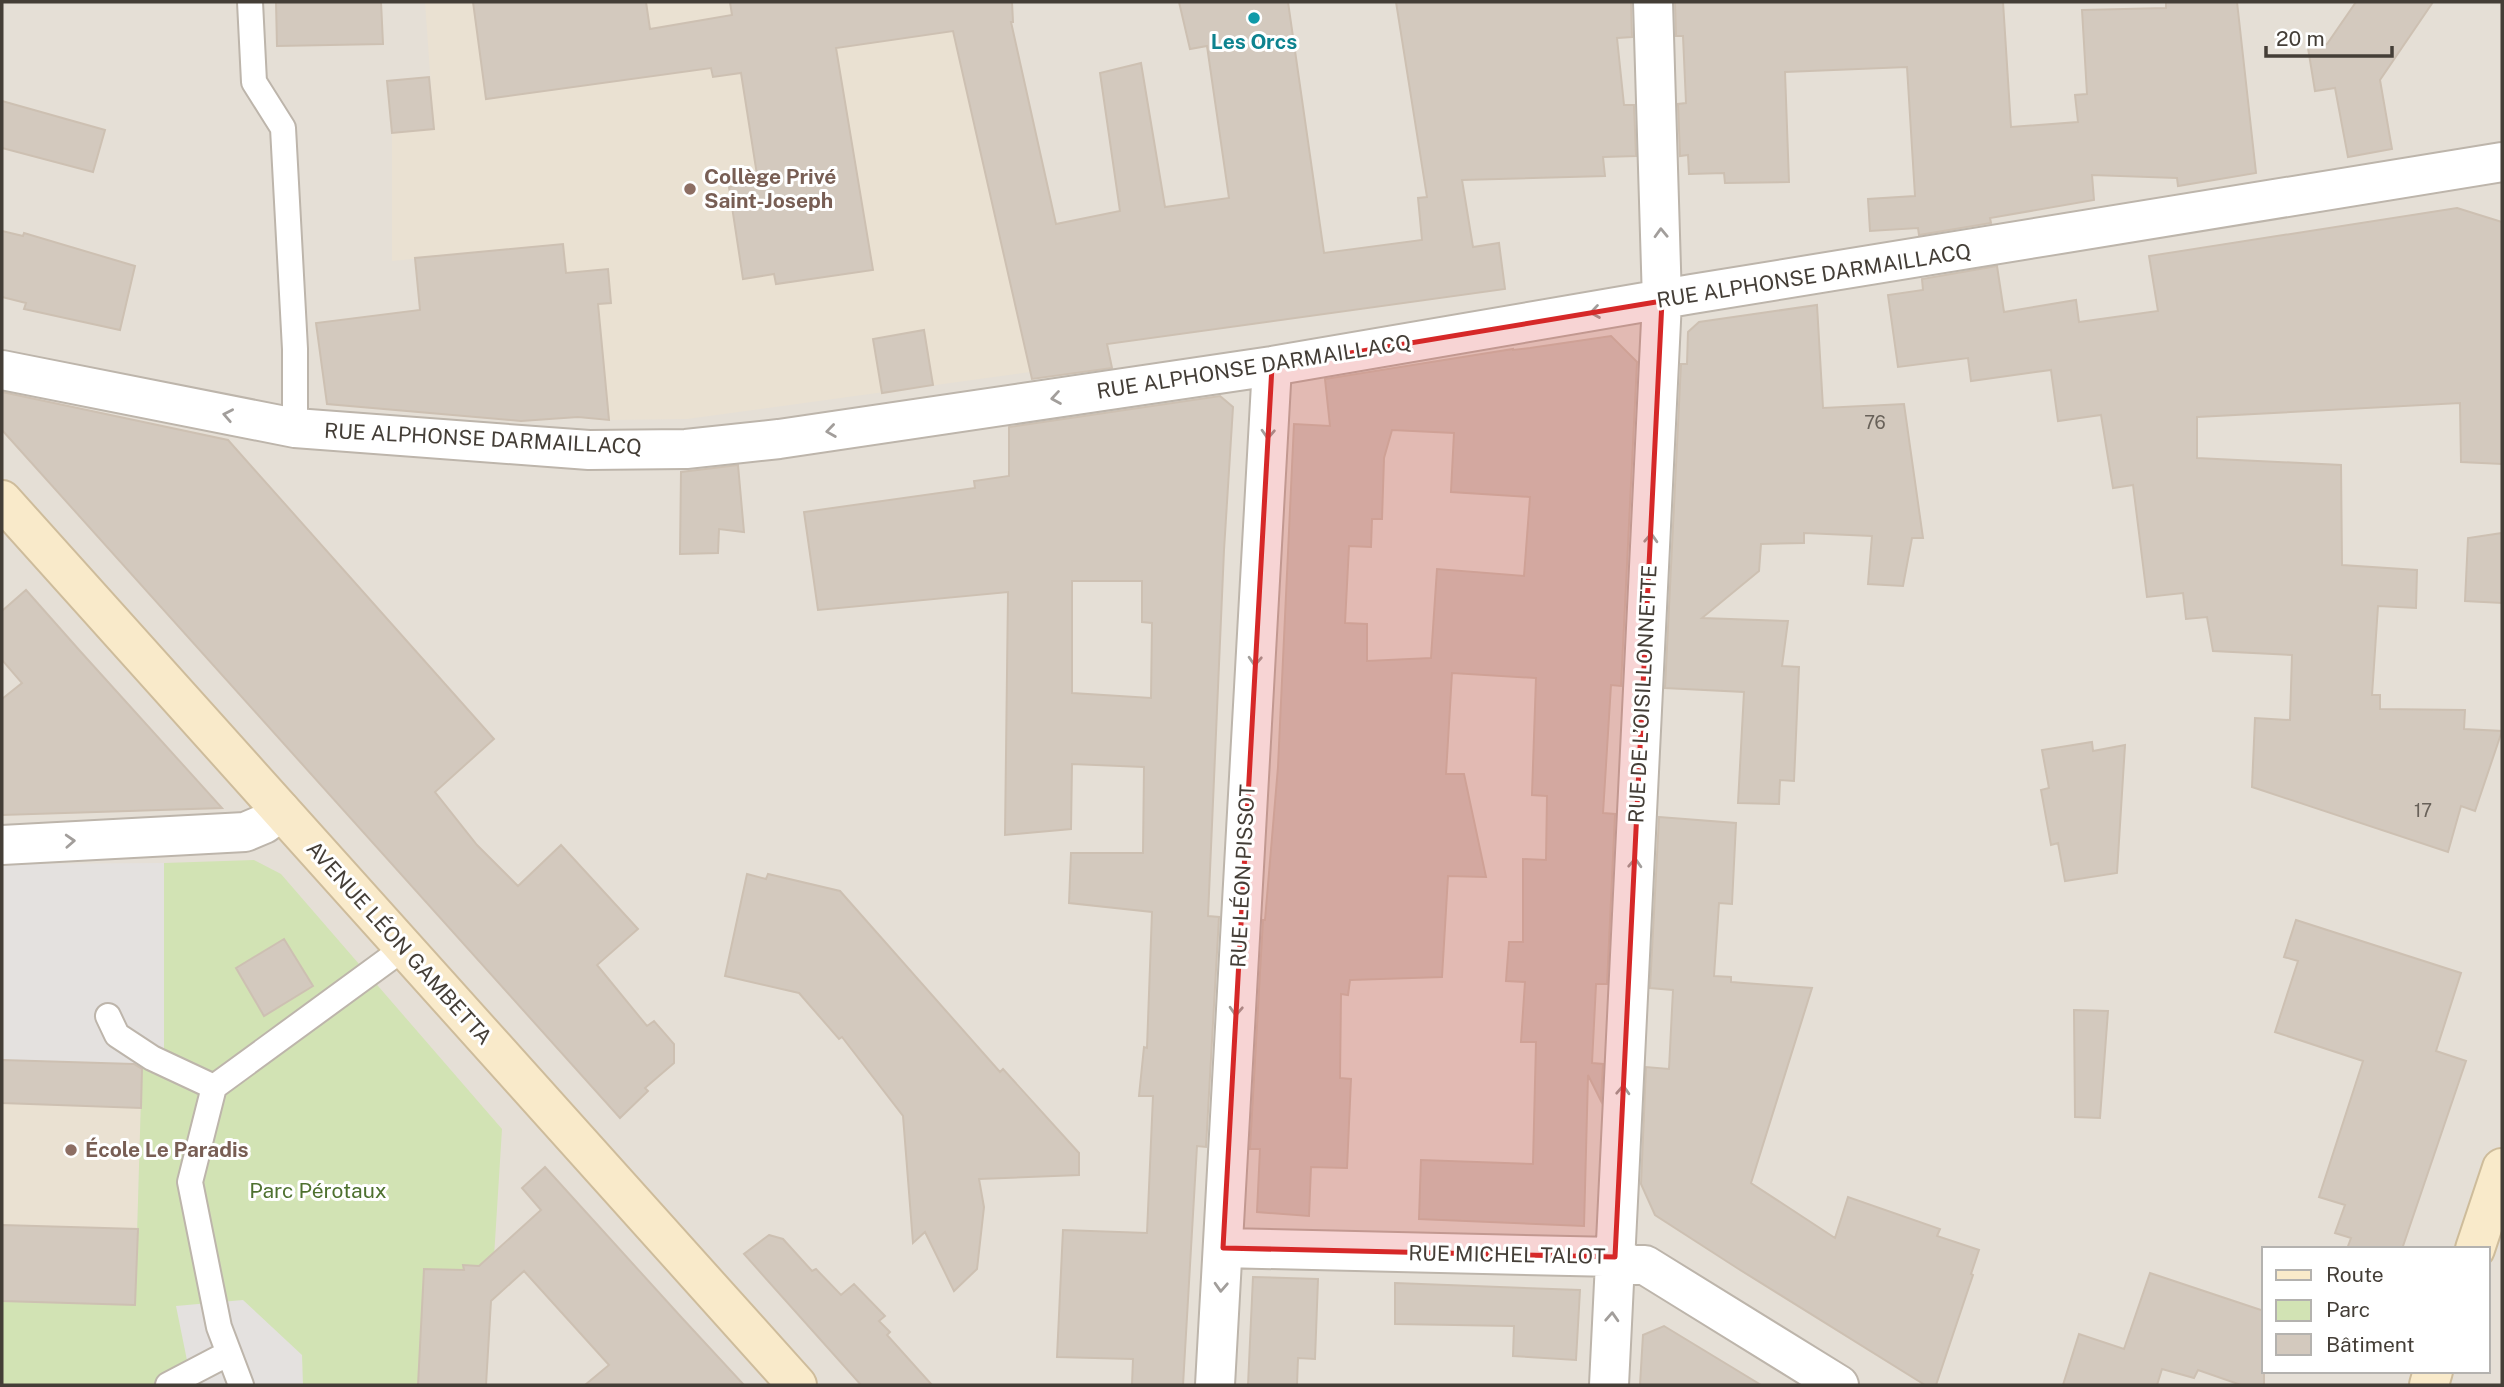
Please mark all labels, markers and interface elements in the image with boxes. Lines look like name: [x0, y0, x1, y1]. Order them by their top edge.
marker: Les Orcs: [1246, 10, 1262, 26]
scale bar: [2266, 14, 2392, 58]
text: 20 m: [2276, 26, 2325, 51]
place label: Les Orcs: [1211, 29, 1297, 54]
place label: Collège Privé Saint-Joseph: [704, 164, 836, 213]
marker: Collège Privé Saint-Joseph: [682, 181, 698, 197]
one-way arrow: [1653, 227, 1668, 238]
street label: RUE ALPHONSE DARMAILLACQ: [1655, 238, 1973, 313]
one-way arrow: [1589, 304, 1601, 319]
street label: RUE ALPHONSE DARMAILLACQ: [1095, 329, 1413, 404]
one-way arrow: [1050, 390, 1062, 405]
one-way arrow: [222, 408, 234, 423]
house number: 76: [1864, 412, 1886, 433]
street label: RUE ALPHONSE DARMAILLACQ: [324, 418, 642, 459]
one-way arrow: [825, 424, 837, 439]
one-way arrow: [1261, 429, 1276, 440]
one-way arrow: [1643, 532, 1658, 543]
street label: RUE DE L’OISILLONNETTE: [1623, 564, 1662, 824]
one-way arrow: [1248, 656, 1263, 667]
street label: RUE LÉON PISSOT: [1225, 784, 1260, 968]
house number: 17: [2414, 800, 2432, 821]
one-way arrow: [65, 834, 76, 849]
street label: AVENUE LÉON GAMBETTA: [301, 836, 497, 1050]
one-way arrow: [1627, 857, 1642, 868]
one-way arrow: [1229, 1005, 1244, 1016]
one-way arrow: [1616, 1084, 1631, 1095]
place label: École Le Paradis: [85, 1137, 249, 1162]
marker: École Le Paradis: [63, 1142, 79, 1158]
park label: Parc Pérotaux: [249, 1178, 387, 1203]
street label: RUE MICHEL TALOT: [1408, 1240, 1606, 1269]
legend: [2262, 1247, 2490, 1373]
text: Route: [2326, 1262, 2384, 1287]
one-way arrow: [1213, 1282, 1228, 1293]
text: Parc: [2326, 1297, 2370, 1322]
one-way arrow: [1605, 1311, 1620, 1322]
text: Bâtiment: [2326, 1332, 2415, 1357]

